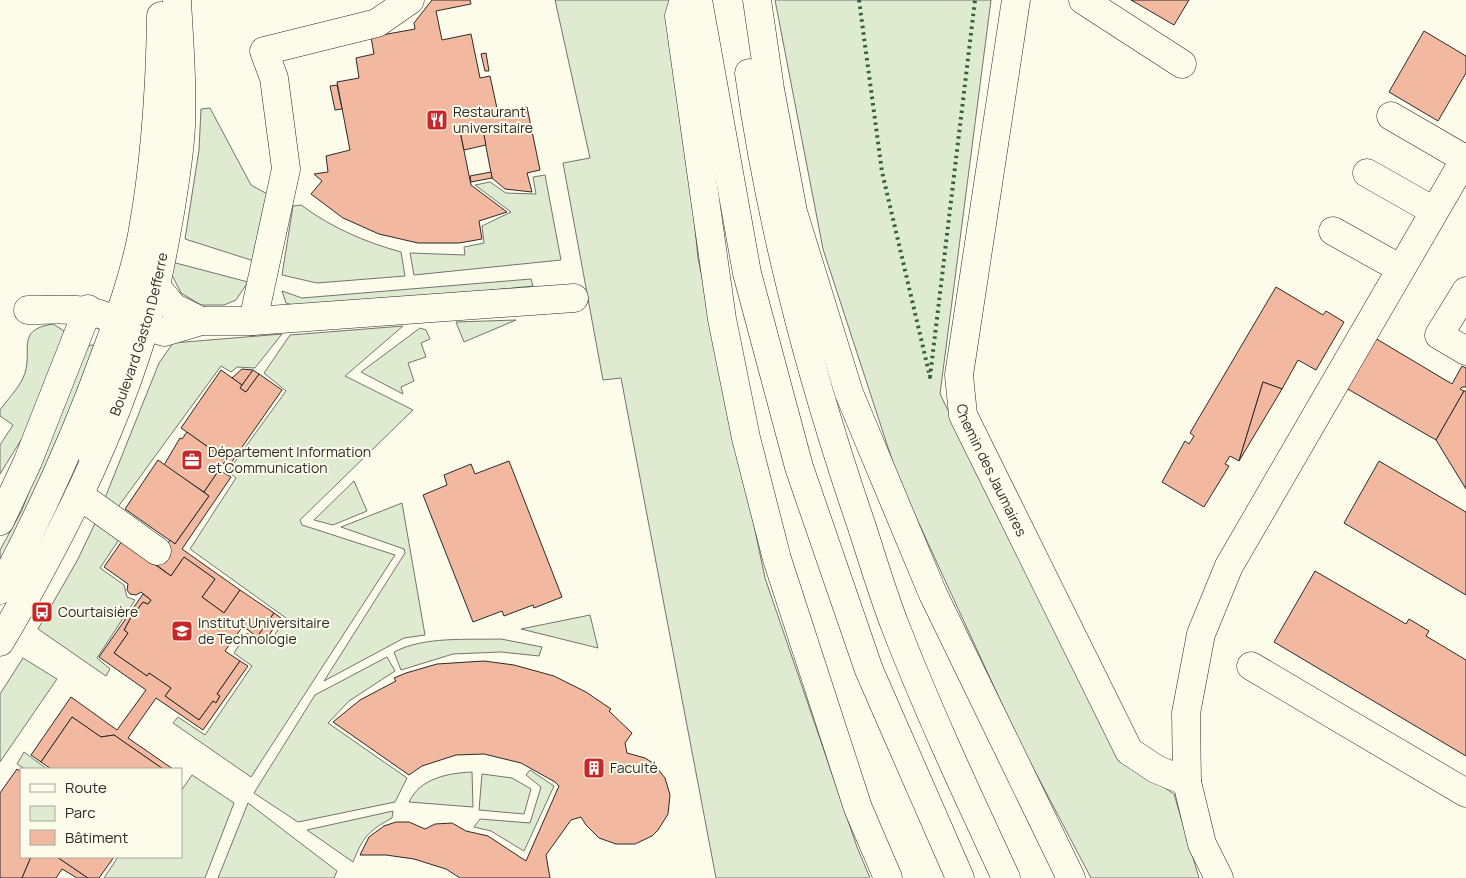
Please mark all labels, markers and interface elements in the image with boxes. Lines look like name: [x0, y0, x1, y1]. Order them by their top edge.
place label: Restaurant universitaire: [453, 102, 533, 137]
restaurant icon: Restaurant universitaire: [425, 108, 449, 132]
street label: Boulevard Gaston Defferre: [105, 251, 172, 418]
street label: Chemin des Jaumaires: [953, 403, 1031, 539]
place label: Département Information et Communication: [208, 442, 371, 477]
office icon: Département Information et Communication: [180, 448, 204, 472]
bus stop icon: Courtaisière: [30, 600, 54, 624]
place label: Courtaisière: [58, 602, 138, 621]
place label: Institut Universitaire de Technologie: [198, 613, 330, 648]
school or university icon: Institut Universitaire de Technologie: [170, 619, 194, 643]
building icon: Faculté: [582, 756, 606, 780]
place label: Faculté: [610, 758, 658, 777]
legend: [20, 768, 182, 858]
text: Route: [65, 777, 107, 798]
text: Parc: [65, 802, 96, 823]
text: Bâtiment: [65, 827, 128, 848]

